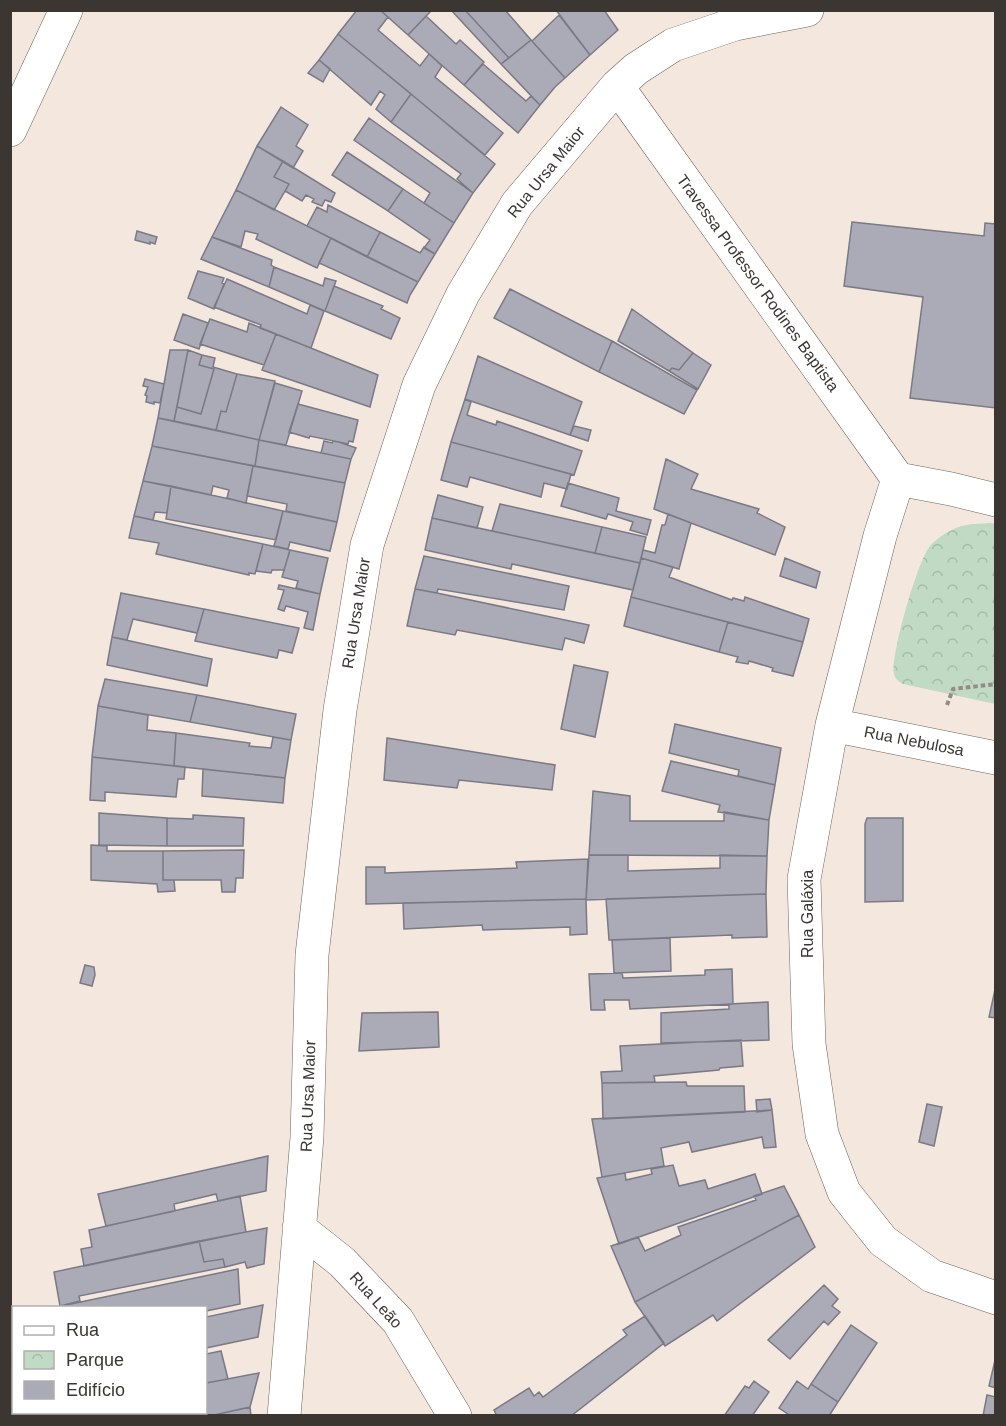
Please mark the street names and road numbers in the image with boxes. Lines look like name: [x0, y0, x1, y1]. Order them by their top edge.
street label: Rua Ursa Maior: [504, 123, 588, 221]
street label: Travessa Professor Rodines Baptista: [674, 171, 842, 395]
street label: Rua Ursa Maior: [339, 556, 373, 670]
street label: Rua Nebulosa: [863, 723, 965, 759]
street label: Rua Galáxia: [799, 870, 816, 958]
street label: Rua Ursa Maior: [298, 1039, 318, 1152]
street label: Rua Leão: [346, 1269, 406, 1332]

